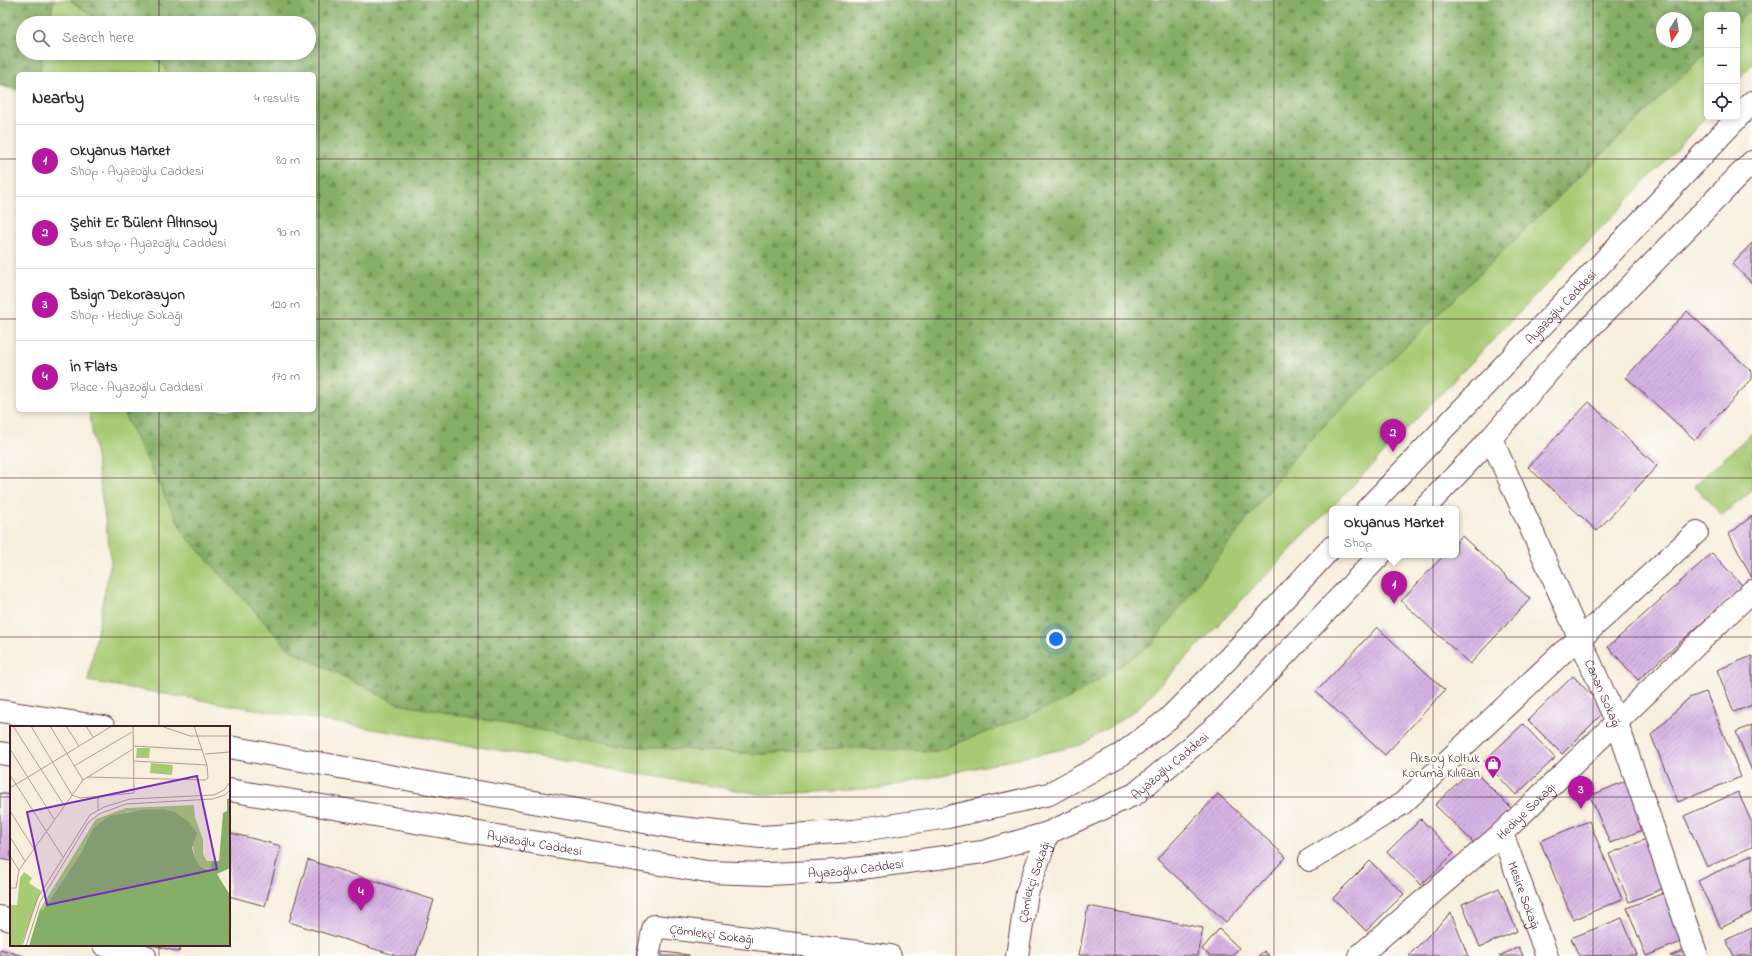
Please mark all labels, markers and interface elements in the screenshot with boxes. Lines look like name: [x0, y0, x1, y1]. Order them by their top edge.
north arrow: [1656, 12, 1692, 48]
map controls: [1704, 12, 1740, 120]
button: +: [1704, 12, 1740, 48]
search box: [16, 16, 316, 60]
icon: search: [30, 27, 52, 49]
text: Search here: [62, 27, 134, 49]
button: −: [1704, 48, 1740, 84]
button: locate: [1704, 84, 1740, 120]
text: Nearby: [32, 86, 84, 111]
text: 4 results: [254, 89, 300, 108]
text: Okyanus Market: [70, 140, 170, 162]
text: 1: [43, 151, 47, 170]
text: 80 m: [276, 151, 300, 170]
text: Shop · Ayazoğlu Caddesi: [70, 162, 204, 181]
text: Şehit Er Bülent Altınsoy: [70, 212, 217, 234]
text: 2: [42, 223, 48, 242]
text: 90 m: [277, 223, 300, 242]
text: Bus stop · Ayazoğlu Caddesi: [70, 234, 226, 253]
street label: Ayazoğlu Caddesi: [1521, 266, 1602, 349]
text: Bsign Dekorasyon: [70, 284, 185, 306]
text: 3: [42, 295, 48, 314]
text: 120 m: [270, 295, 300, 314]
text: Shop · Hediye Sokağı: [70, 306, 183, 325]
text: İn Flats: [70, 356, 118, 378]
text: 4: [42, 367, 48, 386]
text: 170 m: [272, 367, 300, 386]
text: Place · Ayazoğlu Caddesi: [70, 378, 203, 397]
pin: 2: [1380, 419, 1406, 452]
popup: [1329, 506, 1459, 558]
text: Okyanus Market: [1344, 512, 1444, 534]
text: Shop: [1344, 534, 1372, 553]
pin: 1: [1381, 571, 1407, 604]
your location: [1046, 629, 1066, 649]
street label: Canan Sokağı: [1579, 657, 1626, 730]
inset map: [10, 726, 230, 946]
street label: Ayazoğlu Caddesi: [1127, 728, 1213, 805]
place label: Aksoy Koltuk Koruma Kılıfları: [1402, 749, 1480, 783]
shop icon: Aksoy Koltuk Koruma Kılıfları: [1483, 754, 1503, 779]
pin: 3: [1568, 776, 1594, 809]
street label: Hediye Sokağı: [1493, 779, 1560, 845]
street label: Ayazoğlu Caddesi: [485, 826, 583, 861]
street label: Çömlekçi Sokağı: [1014, 839, 1056, 925]
street label: Ayazoğlu Caddesi: [807, 854, 905, 884]
street label: Mesire Sokağı: [1502, 859, 1544, 932]
pin: 4: [348, 878, 374, 911]
street label: Çömlekçi Sokağı: [669, 920, 755, 950]

